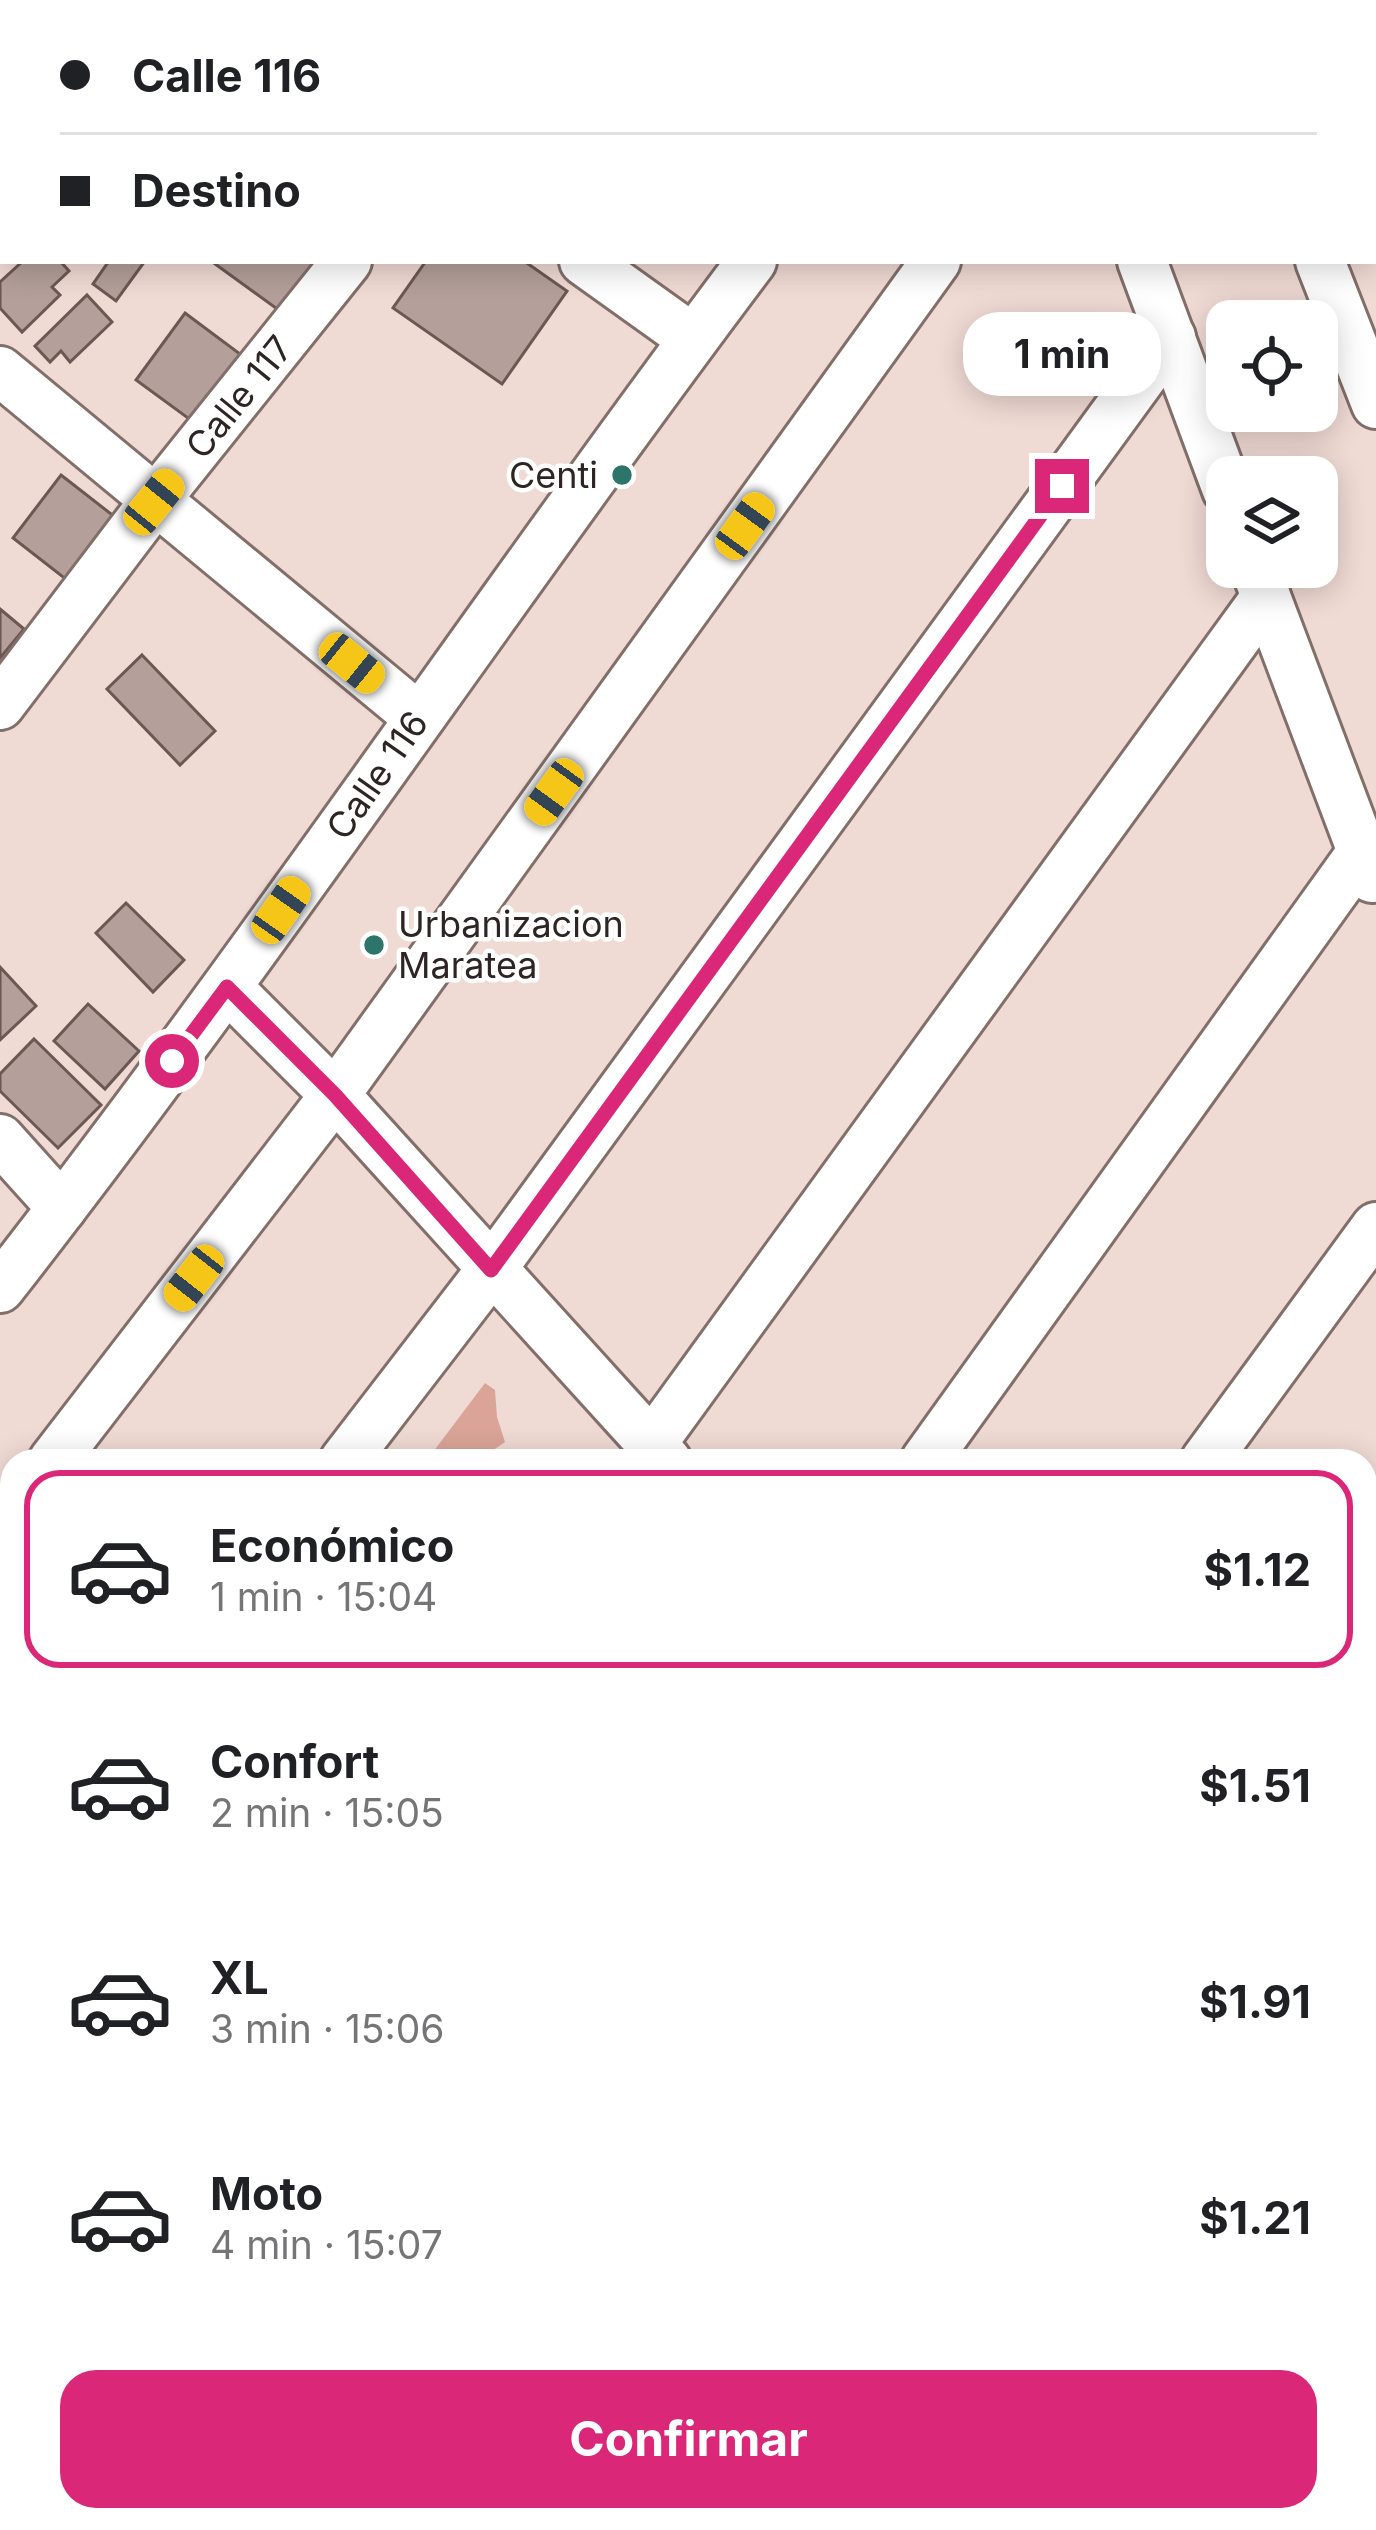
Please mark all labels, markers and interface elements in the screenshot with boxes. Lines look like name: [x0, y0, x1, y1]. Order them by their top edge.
text: Calle 116: [132, 48, 321, 103]
text: Destino: [132, 163, 301, 218]
map controls: [1206, 300, 1338, 588]
button: locate: [1206, 300, 1338, 432]
callout: 1 min: [963, 312, 1161, 396]
street label: Calle 117: [176, 327, 302, 467]
text: 1 min: [1014, 330, 1110, 377]
place label: Centi: [509, 453, 598, 497]
button: layers: [1206, 456, 1338, 588]
route end: [1035, 459, 1089, 513]
marker: Centi: [609, 462, 635, 488]
car: [117, 463, 191, 541]
car: [709, 486, 781, 566]
car: [313, 626, 391, 700]
street label: Calle 116: [317, 702, 437, 848]
car: [518, 752, 590, 832]
car: [246, 870, 316, 950]
place label: Urbanizacion Maratea: [398, 902, 624, 987]
marker: Urbanizacion Maratea: [361, 932, 387, 958]
route start: [145, 1034, 199, 1088]
car: [158, 1239, 230, 1317]
icon: car: [66, 1515, 174, 1623]
text: Económico: [210, 1518, 454, 1573]
text: $1.12: [1203, 1542, 1311, 1597]
text: 1 min · 15:04: [210, 1573, 437, 1620]
icon: car: [66, 1731, 174, 1839]
text: Confort: [210, 1734, 379, 1789]
text: $1.51: [1199, 1758, 1311, 1813]
text: 2 min · 15:05: [210, 1789, 444, 1836]
icon: car: [66, 1947, 174, 2055]
text: XL: [210, 1950, 269, 2005]
text: $1.91: [1199, 1974, 1311, 2029]
text: 3 min · 15:06: [210, 2005, 444, 2052]
icon: car: [66, 2163, 174, 2271]
text: Moto: [210, 2166, 323, 2221]
text: $1.21: [1199, 2190, 1311, 2245]
text: 4 min · 15:07: [210, 2221, 443, 2268]
button: Confirmar: [60, 2370, 1317, 2508]

